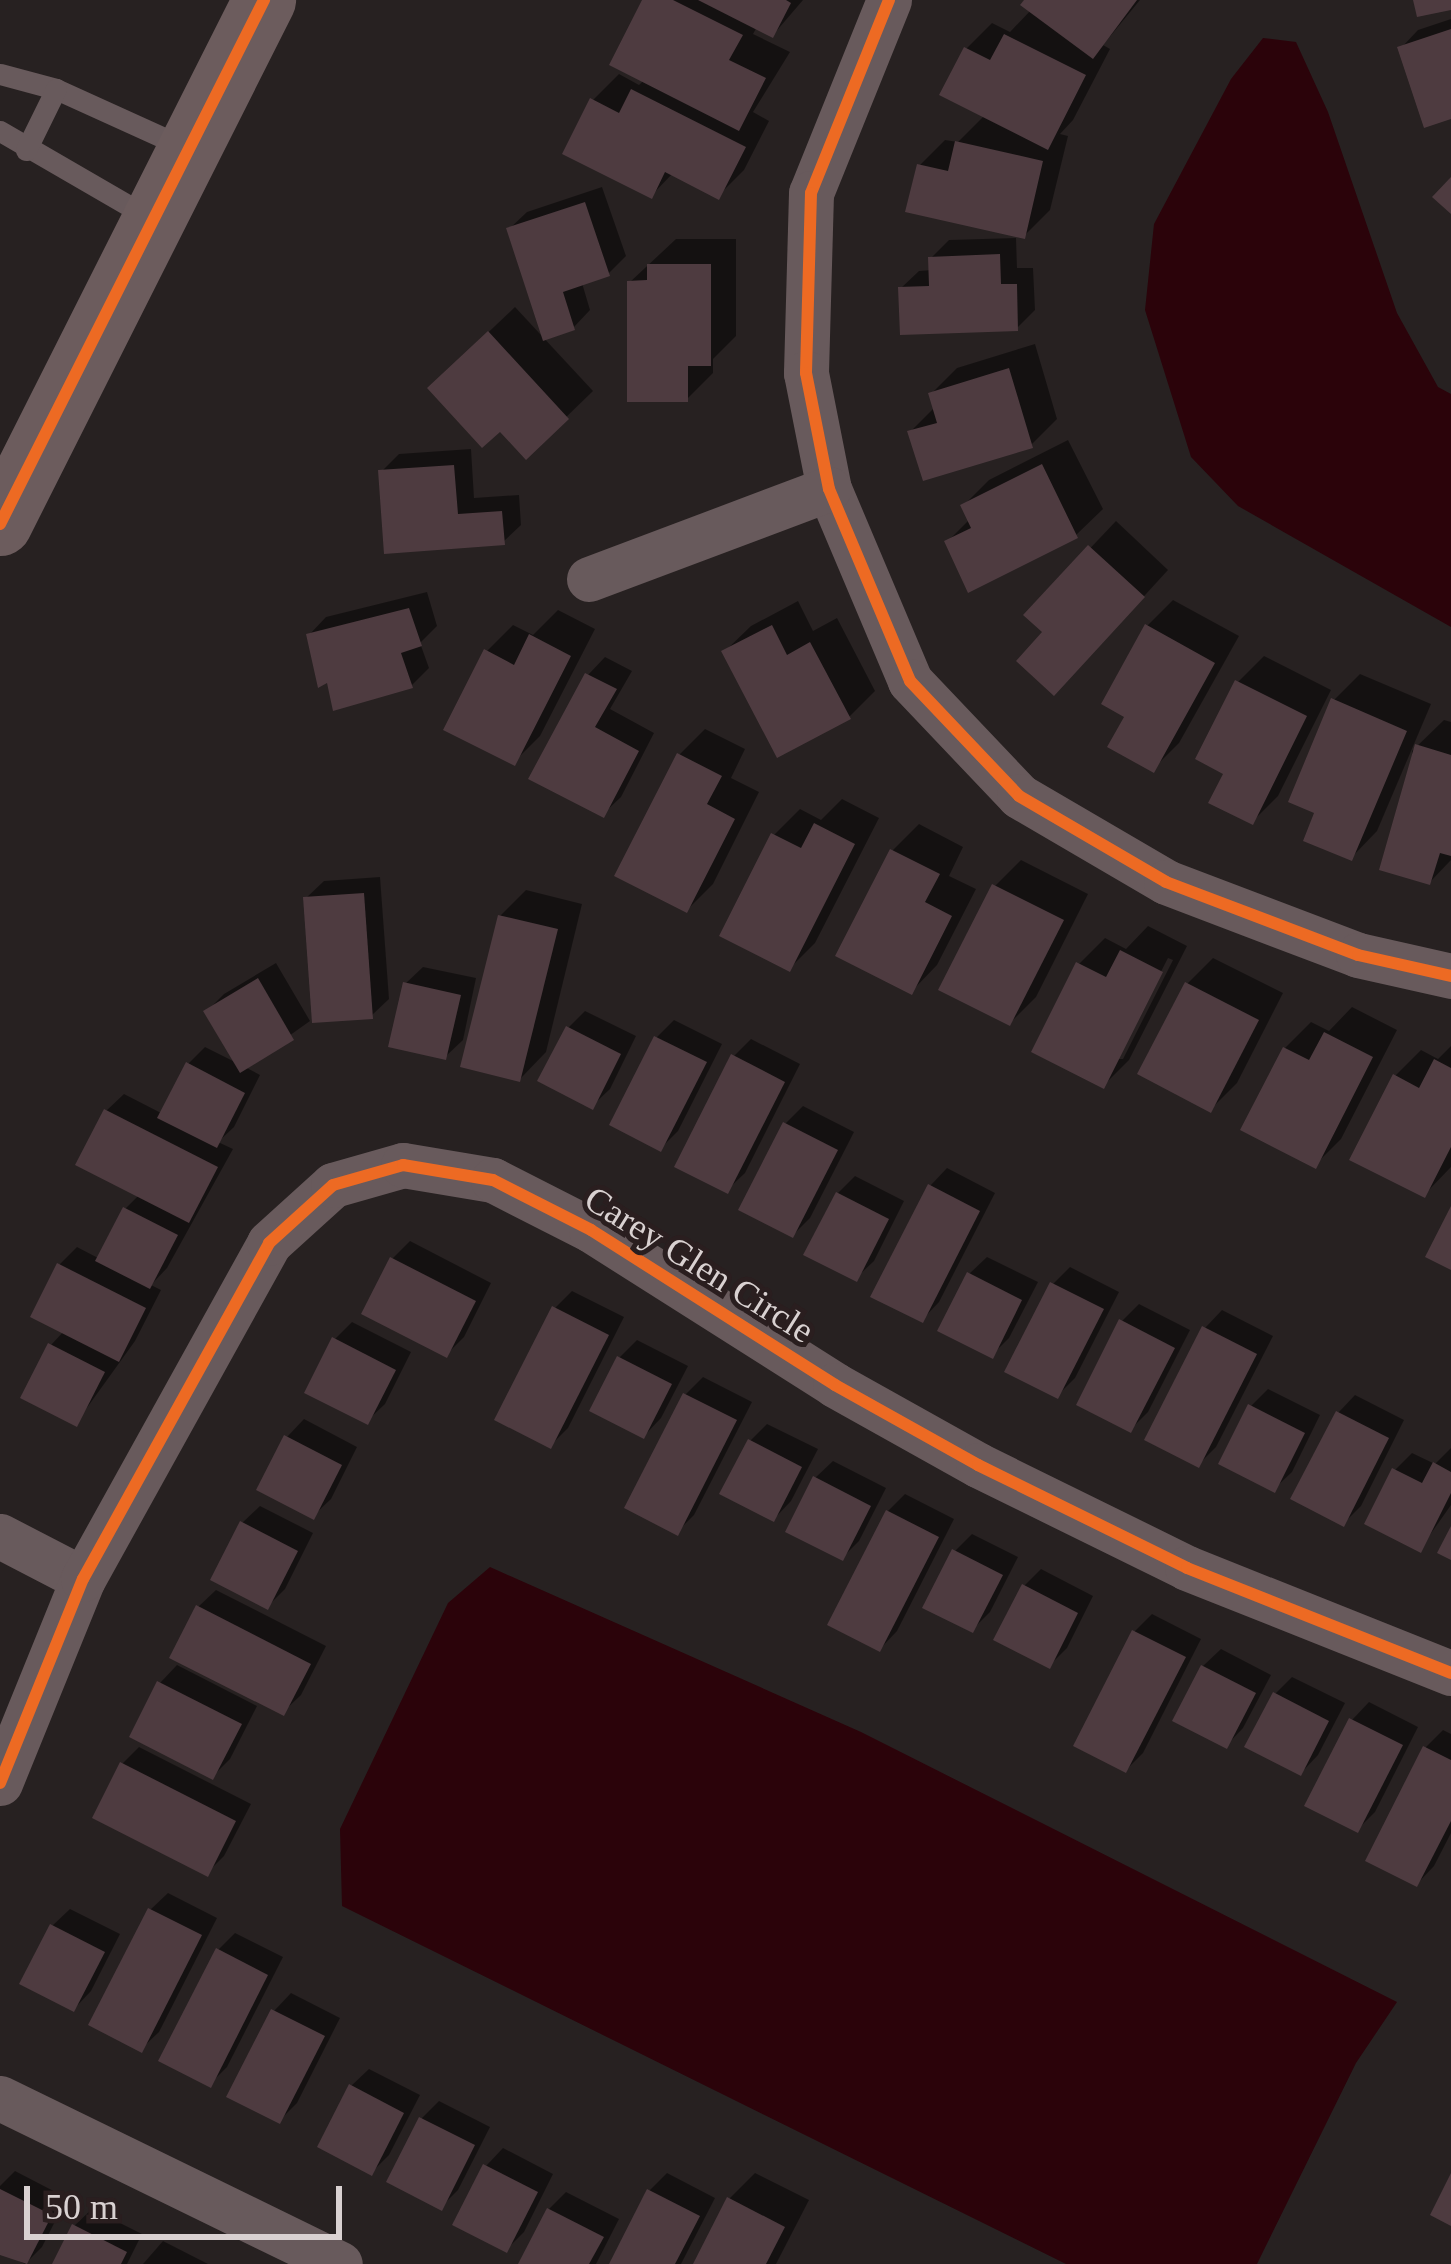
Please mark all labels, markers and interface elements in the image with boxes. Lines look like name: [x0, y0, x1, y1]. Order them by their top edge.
street label: Carey Glen Circle: [577, 1177, 821, 1353]
scale bar: [30, 2162, 348, 2236]
text: 50 m: [45, 2187, 118, 2227]

